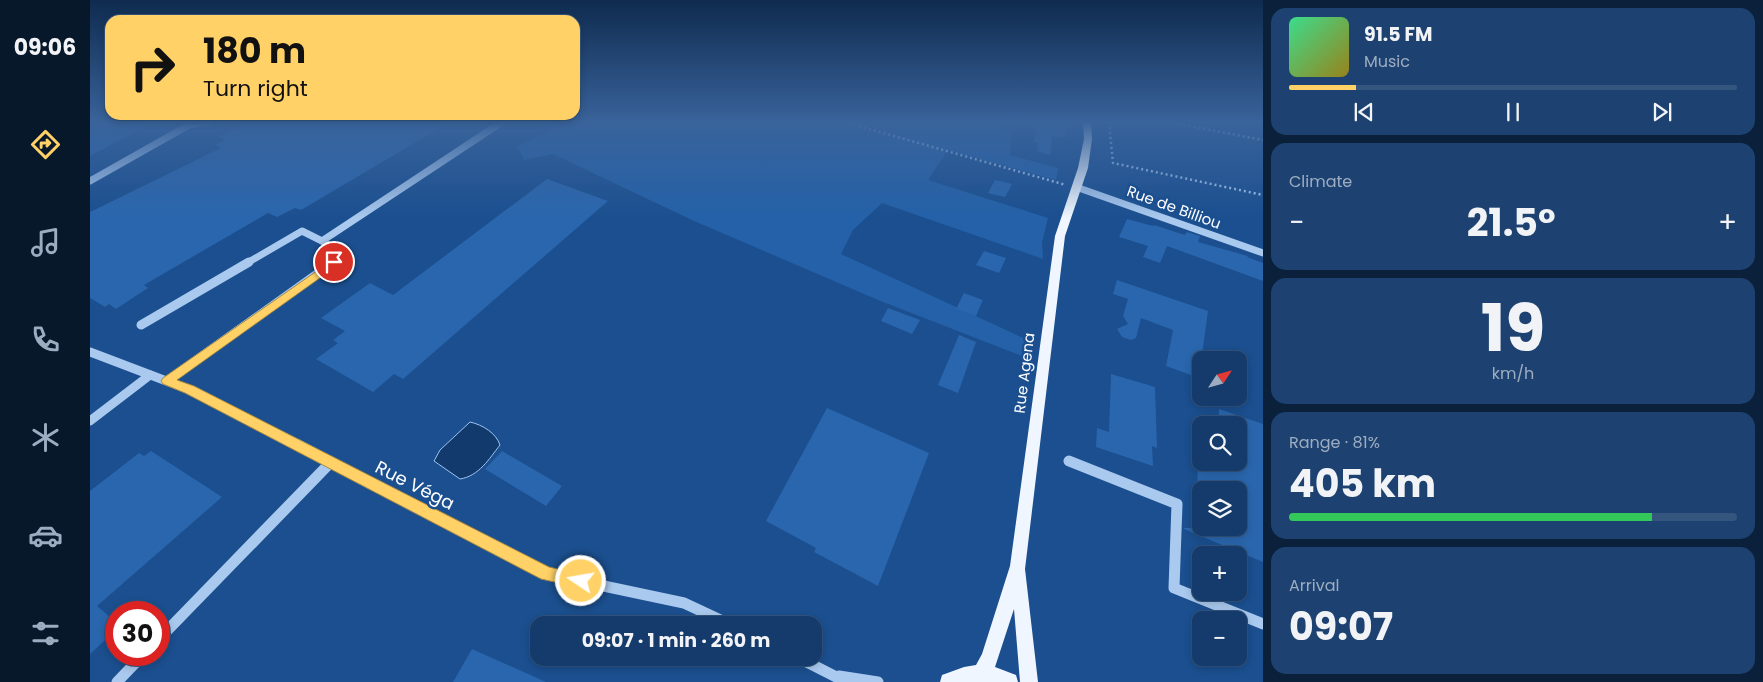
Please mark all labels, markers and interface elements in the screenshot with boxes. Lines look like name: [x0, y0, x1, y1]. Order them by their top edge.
text: 91.5 FM: [1364, 21, 1432, 48]
text: 180 m: [203, 26, 306, 75]
text: 09:06: [14, 32, 76, 63]
icon: right: [120, 35, 185, 100]
text: Music: [1364, 50, 1410, 73]
text: Turn right: [203, 73, 308, 104]
icon: previous: [1350, 98, 1378, 126]
icon: pause: [1499, 98, 1527, 126]
icon: next: [1648, 98, 1676, 126]
icon: directions: [28, 127, 63, 162]
text: Climate: [1289, 170, 1352, 193]
street label: Rue de Billiou: [1124, 180, 1224, 234]
text: 21.5°: [1467, 196, 1556, 249]
text: −: [1289, 203, 1304, 242]
text: +: [1718, 203, 1737, 242]
icon: music: [28, 225, 63, 260]
pin: [313, 241, 355, 283]
icon: arrive: [320, 248, 348, 276]
text: 19: [1481, 283, 1545, 374]
icon: phone: [28, 322, 63, 357]
street label: Rue Agena: [1009, 331, 1039, 415]
north arrow: [1192, 351, 1248, 406]
map controls: [1192, 351, 1247, 666]
text: km/h: [1492, 362, 1534, 385]
button: search: [1192, 416, 1247, 471]
icon: climate: [28, 420, 63, 455]
text: Range · 81%: [1289, 431, 1380, 454]
street label: Rue Véga: [371, 454, 459, 516]
text: 405 km: [1289, 457, 1436, 510]
button: layers: [1192, 481, 1247, 536]
icon: car: [28, 518, 63, 553]
button: +: [1192, 546, 1247, 601]
position arrow: [554, 554, 606, 606]
text: Arrival: [1289, 574, 1339, 597]
text: 09:07: [1289, 600, 1393, 653]
speed limit sign: 30: [105, 601, 170, 666]
button: −: [1192, 611, 1247, 666]
icon: filters: [28, 616, 63, 651]
text: 09:07 · 1 min · 260 m: [582, 627, 770, 654]

